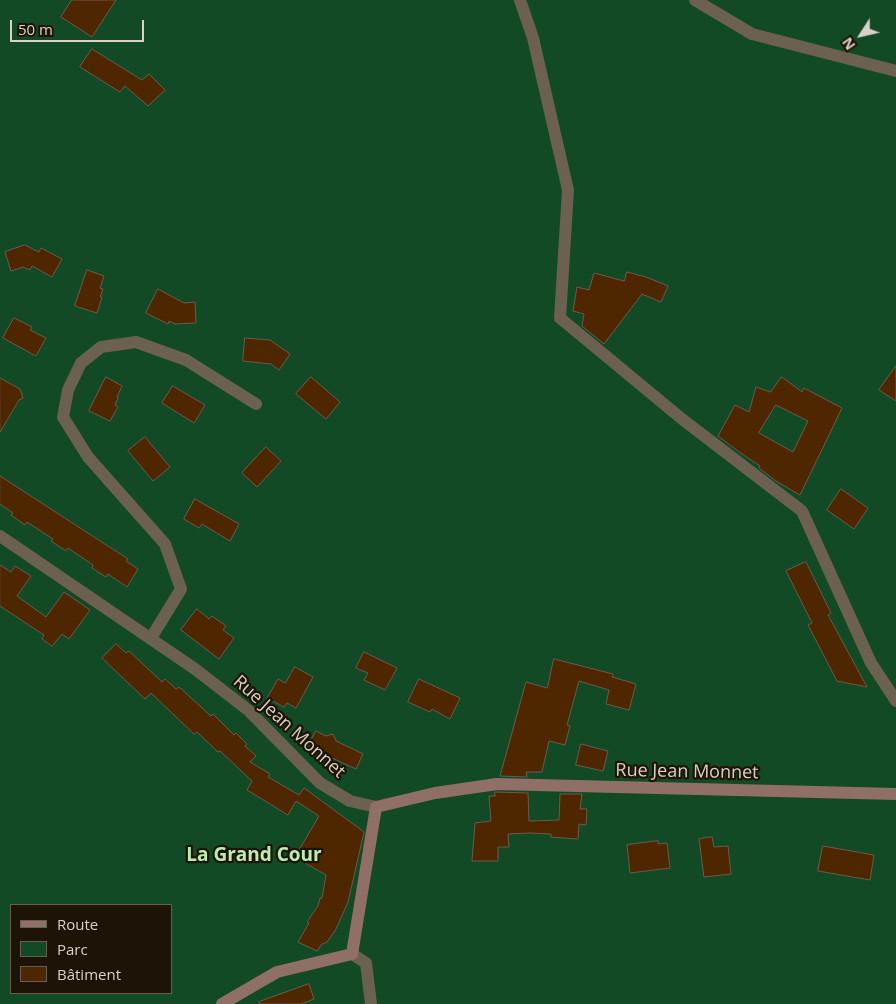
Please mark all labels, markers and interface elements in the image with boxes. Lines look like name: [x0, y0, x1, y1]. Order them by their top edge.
scale bar: [12, 10, 146, 42]
north arrow: [836, 10, 886, 60]
text: 50 m: [18, 19, 53, 39]
text: N: [837, 34, 859, 54]
street label: Rue Jean Monnet: [229, 671, 349, 783]
street label: Rue Jean Monnet: [615, 760, 759, 784]
district label: La Grand Cour: [186, 845, 322, 867]
legend: [10, 904, 172, 994]
text: Route: [57, 914, 98, 934]
text: Parc: [57, 939, 88, 959]
text: Bâtiment: [57, 964, 121, 984]

